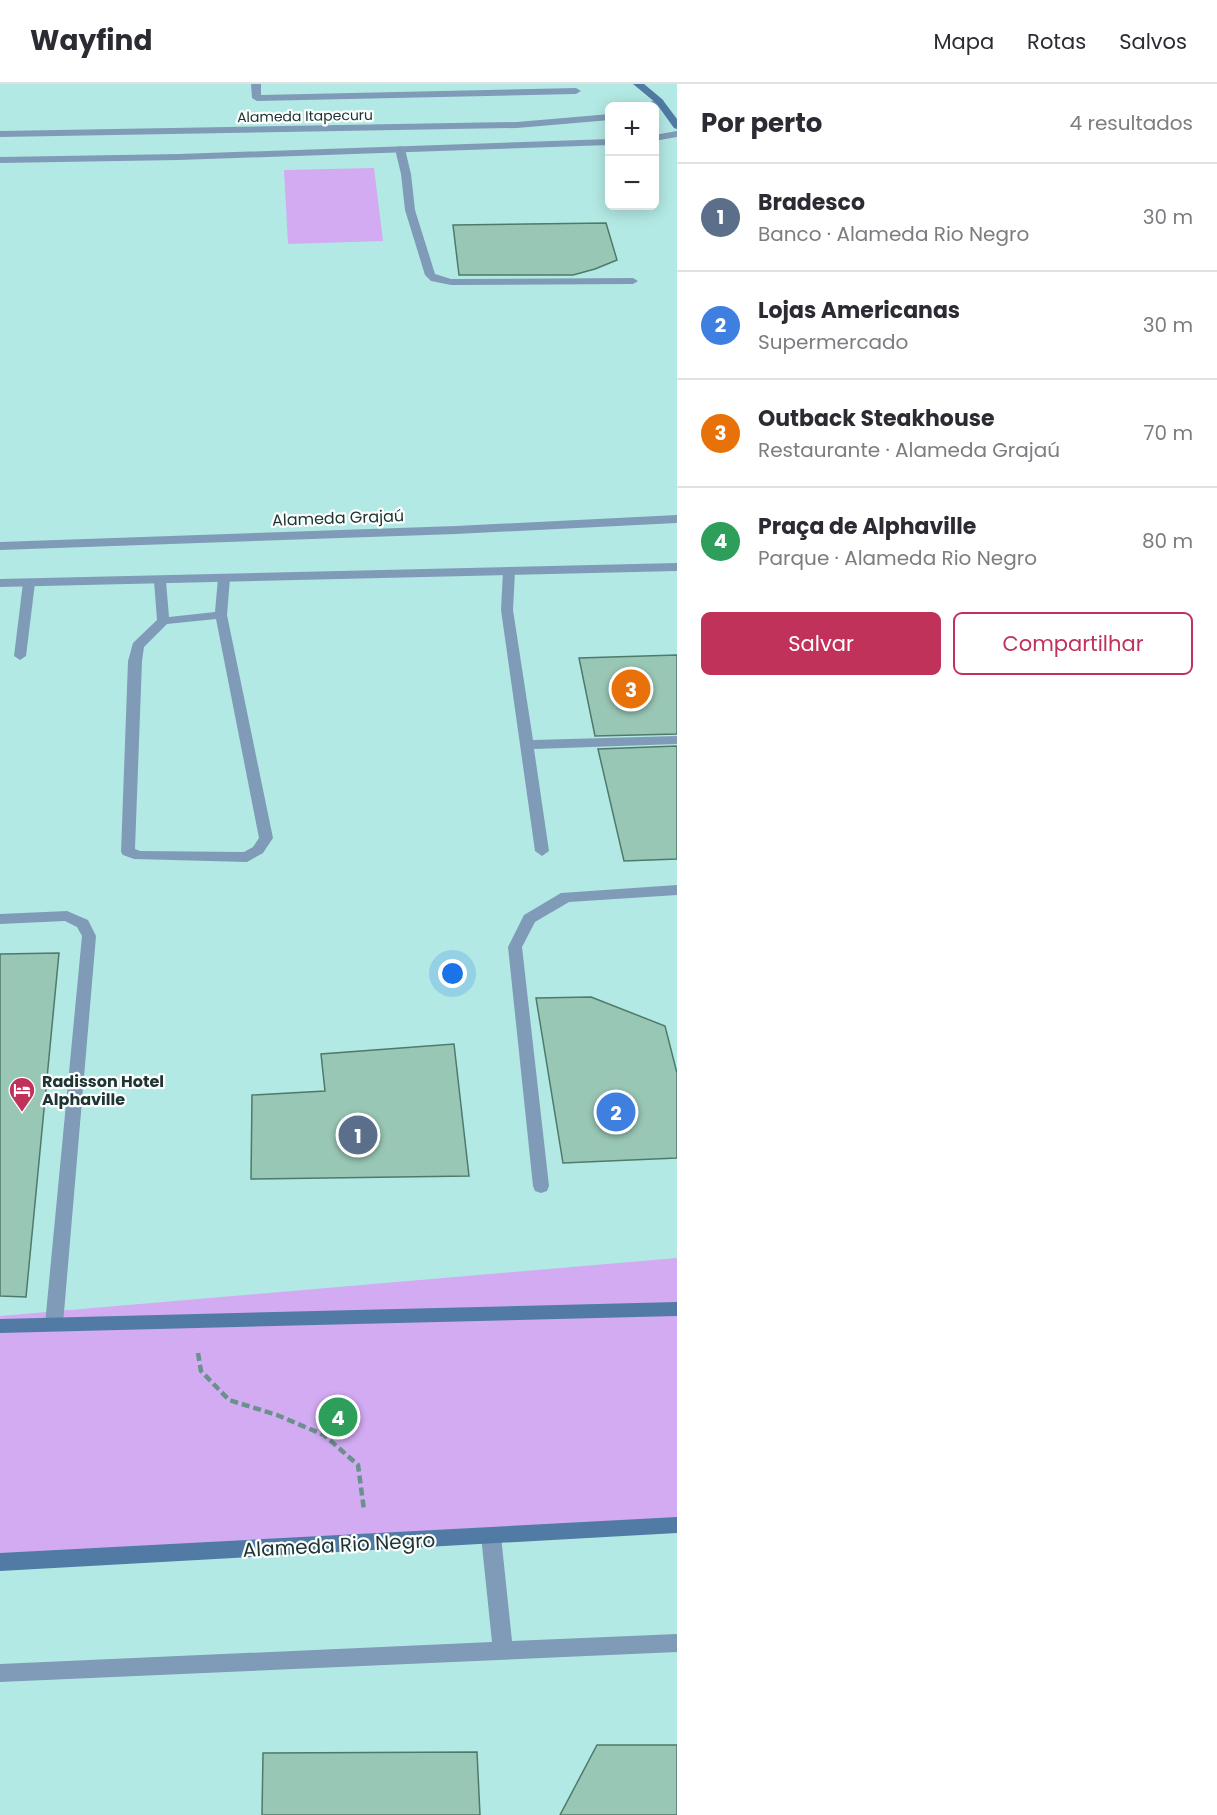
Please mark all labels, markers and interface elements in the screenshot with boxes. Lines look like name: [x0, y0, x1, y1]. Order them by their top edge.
text: Wayfind: [30, 21, 152, 60]
text: Mapa: [933, 27, 994, 56]
text: Rotas: [1027, 27, 1086, 56]
text: Salvos: [1119, 27, 1187, 56]
map controls: [605, 102, 659, 210]
button: +: [605, 102, 659, 156]
street label: Alameda Itapecuru: [237, 105, 373, 127]
text: Por perto: [701, 105, 822, 141]
text: 4 resultados: [1070, 109, 1193, 137]
button: −: [605, 156, 659, 210]
text: Bradesco: [758, 187, 865, 218]
text: 1: [717, 203, 724, 231]
text: 30 m: [1143, 203, 1193, 231]
text: Banco · Alameda Rio Negro: [758, 220, 1029, 248]
text: Lojas Americanas: [758, 295, 960, 326]
text: 2: [715, 311, 726, 339]
text: 30 m: [1143, 311, 1193, 339]
text: Supermercado: [758, 328, 908, 356]
text: Outback Steakhouse: [758, 403, 995, 434]
text: 3: [714, 419, 727, 447]
text: 70 m: [1144, 419, 1193, 447]
text: Restaurante · Alameda Grajaú: [758, 436, 1060, 464]
street label: Alameda Grajaú: [272, 504, 404, 532]
text: Praça de Alphaville: [758, 511, 976, 542]
text: 4: [714, 527, 727, 555]
text: 80 m: [1142, 527, 1193, 555]
text: Parque · Alameda Rio Negro: [758, 544, 1037, 572]
button: Salvar: [701, 612, 941, 675]
button: Compartilhar: [953, 612, 1193, 675]
pin: 3: [612, 666, 650, 712]
your location: [438, 959, 467, 988]
place label: Radisson Hotel Alphaville: [42, 1070, 164, 1111]
hotel icon: Radisson Hotel Alphaville: [7, 1075, 37, 1113]
pin: 2: [596, 1090, 636, 1134]
pin: 1: [338, 1112, 378, 1158]
pin: 4: [318, 1394, 358, 1440]
street label: Alameda Rio Negro: [242, 1526, 436, 1564]

